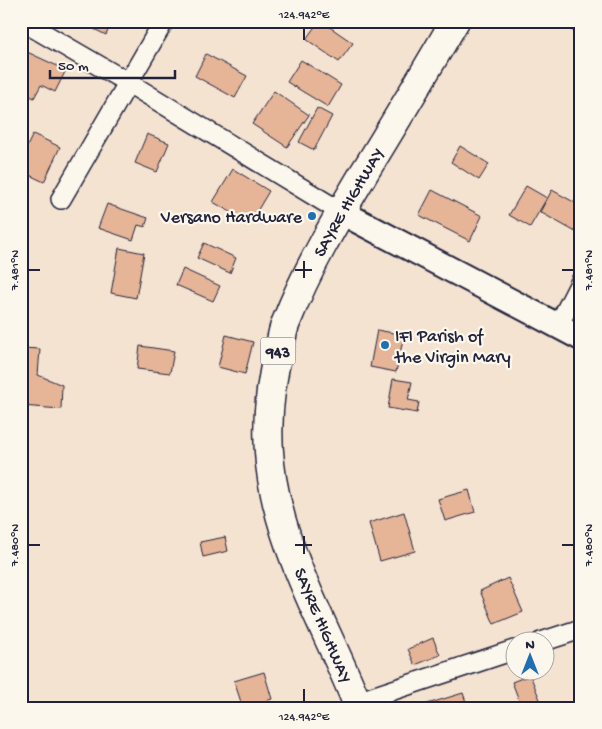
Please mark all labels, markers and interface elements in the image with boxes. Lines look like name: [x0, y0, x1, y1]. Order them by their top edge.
text: 124.942°E: [278, 9, 330, 23]
scale bar: [50, 48, 175, 80]
text: 50 m: [58, 58, 89, 76]
street label: SAYRE HIGHWAY: [310, 145, 390, 261]
place label: Versano Hardware: [160, 208, 303, 229]
marker: Versano Hardware: [306, 210, 318, 222]
text: 7.481°N: [9, 250, 23, 291]
text: 7.481°N: [583, 250, 597, 291]
place label: IFI Parish of the Virgin Mary: [394, 327, 511, 369]
road number: 943: [260, 338, 296, 364]
marker: IFI Parish of the Virgin Mary: [379, 339, 391, 351]
text: 7.480°N: [9, 524, 23, 567]
text: 7.480°N: [583, 524, 597, 567]
street label: SAYRE HIGHWAY: [288, 565, 355, 687]
north arrow: [504, 632, 554, 682]
text: N: [525, 637, 535, 654]
text: 124.942°E: [278, 711, 330, 725]

